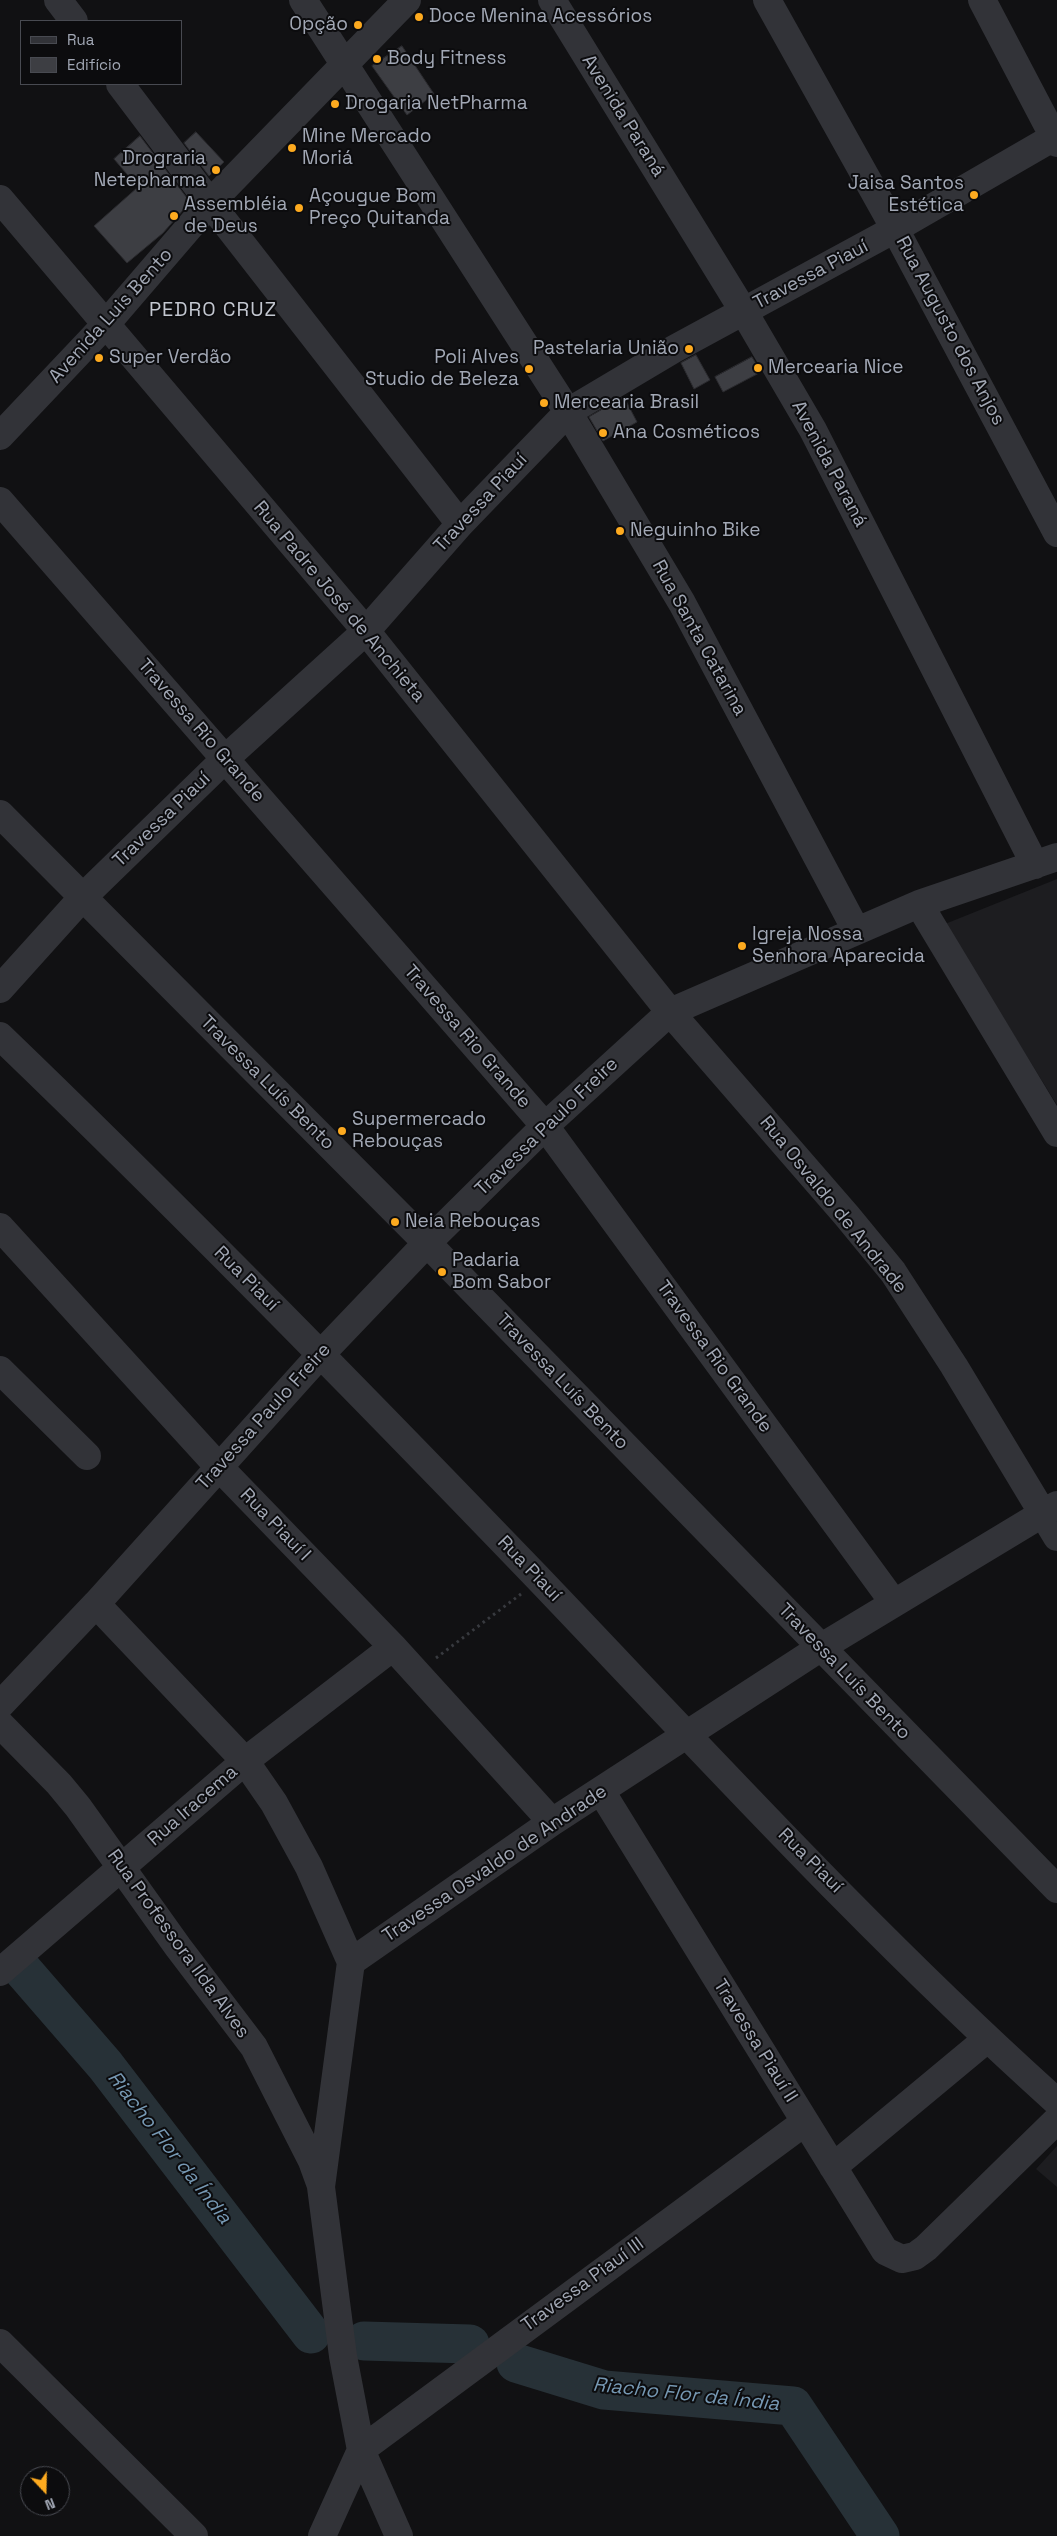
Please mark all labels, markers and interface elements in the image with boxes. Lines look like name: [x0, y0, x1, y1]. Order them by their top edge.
place label: Doce Menina Acessórios: [429, 6, 652, 28]
marker: Doce Menina Acessórios: [413, 11, 425, 23]
place label: Opção: [289, 14, 348, 36]
marker: Opção: [352, 19, 364, 31]
legend: [20, 20, 182, 85]
text: Rua: [67, 30, 94, 49]
place label: Body Fitness: [387, 48, 507, 70]
street label: Avenida Paraná: [576, 51, 670, 181]
marker: Body Fitness: [371, 53, 383, 65]
text: Edifício: [67, 55, 121, 74]
place label: Drogaria NetPharma: [345, 93, 528, 115]
marker: Drogaria NetPharma: [329, 98, 341, 110]
place label: Mine Mercado Moriá: [302, 126, 431, 170]
marker: Mine Mercado Moriá: [286, 142, 298, 154]
place label: Drograria Netepharma: [94, 148, 206, 192]
marker: Drograria Netepharma: [210, 164, 222, 176]
place label: Jaisa Santos Estética: [848, 173, 964, 217]
place label: Açougue Bom Preço Quitanda: [309, 186, 450, 230]
marker: Jaisa Santos Estética: [968, 189, 980, 201]
place label: Assembléia de Deus: [184, 194, 287, 238]
marker: Açougue Bom Preço Quitanda: [293, 202, 305, 214]
marker: Assembléia de Deus: [168, 210, 180, 222]
street label: Rua Augusto dos Anjos: [890, 233, 1010, 429]
street label: Travessa Piauí: [750, 235, 872, 315]
street label: Avenida Luis Bento: [44, 244, 178, 388]
district label: PEDRO CRUZ: [148, 299, 278, 323]
place label: Pastelaria União: [533, 338, 679, 360]
marker: Pastelaria União: [683, 343, 695, 355]
place label: Super Verdão: [109, 347, 232, 369]
place label: Poli Alves Studio de Beleza: [365, 347, 519, 391]
marker: Super Verdão: [93, 352, 105, 364]
place label: Mercearia Nice: [768, 357, 904, 379]
marker: Mercearia Nice: [752, 362, 764, 374]
marker: Poli Alves Studio de Beleza: [523, 363, 535, 375]
place label: Mercearia Brasil: [554, 392, 699, 414]
marker: Mercearia Brasil: [538, 397, 550, 409]
street label: Avenida Paraná: [786, 397, 872, 531]
place label: Ana Cosméticos: [613, 422, 760, 444]
marker: Ana Cosméticos: [597, 427, 609, 439]
street label: Travessa Piauí: [429, 449, 533, 557]
street label: Rua Padre José de Anchieta: [248, 497, 430, 707]
place label: Neguinho Bike: [630, 520, 760, 542]
marker: Neguinho Bike: [614, 525, 626, 537]
street label: Rua Santa Catarina: [647, 556, 751, 720]
street label: Travessa Rio Grande: [133, 655, 269, 807]
street label: Travessa Piauí: [108, 768, 216, 872]
place label: Igreja Nossa Senhora Aparecida: [752, 924, 925, 968]
marker: Igreja Nossa Senhora Aparecida: [736, 940, 748, 952]
street label: Travessa Rio Grande: [399, 961, 535, 1113]
street label: Travessa Luís Bento: [195, 1011, 339, 1155]
street label: Travessa Paulo Freire: [471, 1053, 623, 1201]
place label: Supermercado Rebouças: [352, 1109, 486, 1153]
street label: Rua Osvaldo de Andrade: [754, 1112, 912, 1298]
marker: Supermercado Rebouças: [336, 1125, 348, 1137]
place label: Neia Rebouças: [405, 1211, 540, 1233]
marker: Neia Rebouças: [389, 1216, 401, 1228]
street label: Rua Piauí: [209, 1242, 283, 1316]
place label: Padaria Bom Sabor: [452, 1250, 551, 1294]
marker: Padaria Bom Sabor: [436, 1266, 448, 1278]
street label: Travessa Rio Grande: [651, 1276, 777, 1438]
street label: Travessa Luís Bento: [491, 1309, 633, 1455]
street label: Travessa Paulo Freire: [192, 1339, 336, 1495]
street label: Rua Piauí I: [235, 1484, 315, 1566]
street label: Rua Piauí: [492, 1531, 566, 1607]
street label: Travessa Luís Bento: [773, 1599, 915, 1745]
street label: Rua Iracema: [143, 1761, 243, 1851]
street label: Travessa Osvaldo de Andrade: [378, 1780, 612, 1948]
street label: Rua Piauí: [773, 1824, 847, 1898]
street label: Rua Professora Ilda Alves: [102, 1845, 254, 2043]
street label: Travessa Piauí II: [708, 1975, 802, 2107]
water label: Riacho Flor da Índia: [102, 2067, 236, 2229]
street label: Travessa Piauí III: [517, 2233, 649, 2337]
water label: Riacho Flor da Índia: [592, 2373, 780, 2417]
north arrow: [20, 2466, 70, 2516]
text: N: [42, 2494, 58, 2514]

